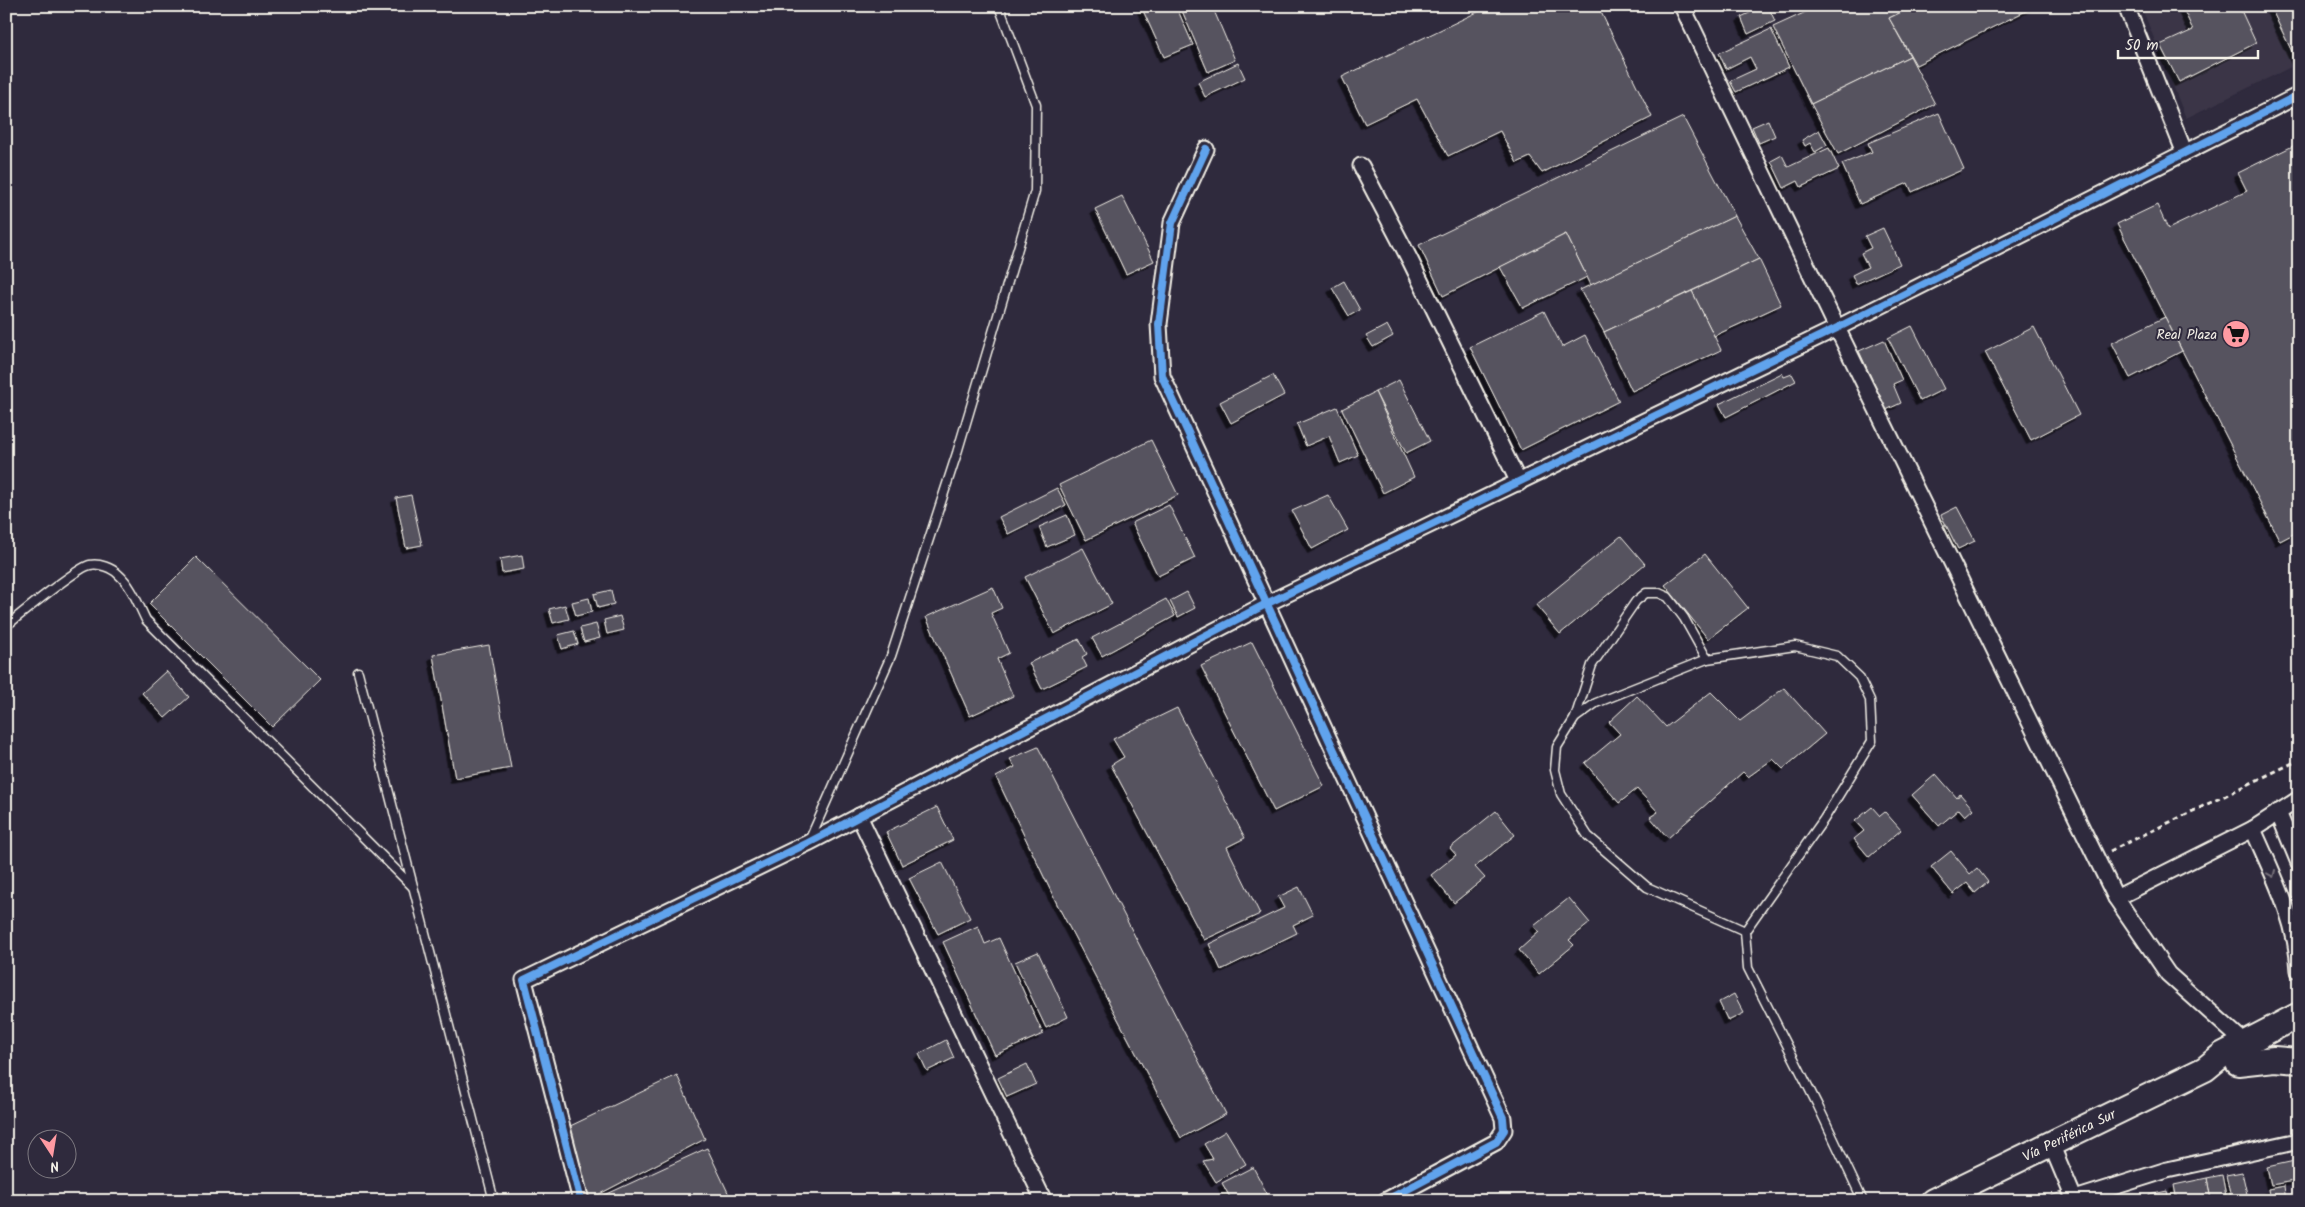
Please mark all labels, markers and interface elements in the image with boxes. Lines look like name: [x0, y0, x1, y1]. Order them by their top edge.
scale bar: [2118, 28, 2258, 60]
text: 50 m: [2125, 34, 2159, 58]
supermarket icon: Real Plaza: [2221, 319, 2251, 349]
place label: Real Plaza: [2157, 324, 2217, 346]
one-way arrow: [2266, 869, 2277, 878]
street label: Vía Periférica Sur: [2019, 1103, 2121, 1168]
north arrow: [28, 1130, 78, 1180]
text: N: [48, 1154, 61, 1177]

